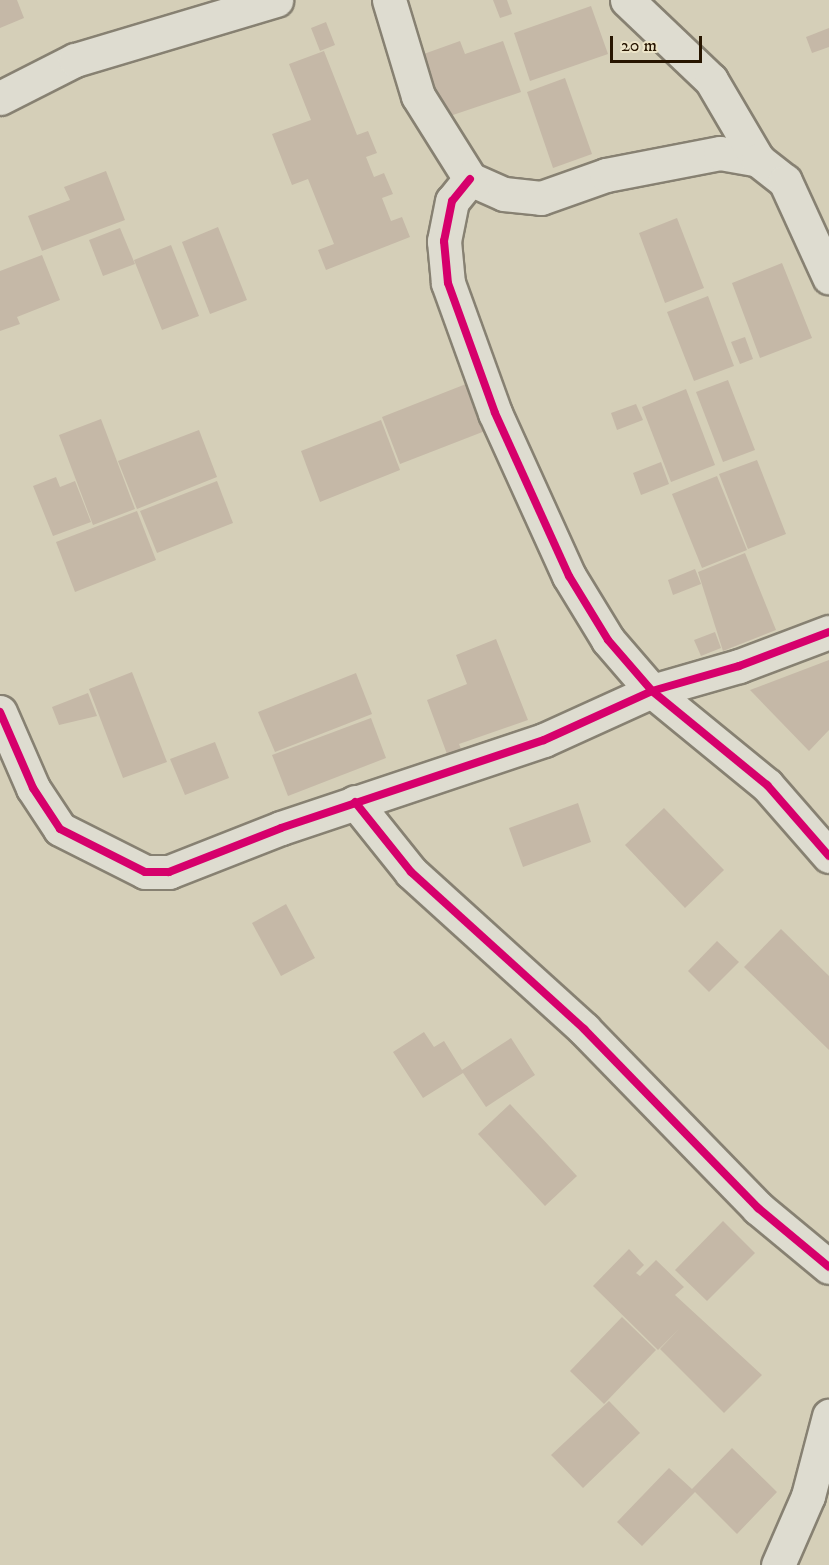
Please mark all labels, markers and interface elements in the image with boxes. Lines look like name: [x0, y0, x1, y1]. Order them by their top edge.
scale bar: [613, 24, 704, 62]
text: 20 m: [621, 35, 657, 57]

